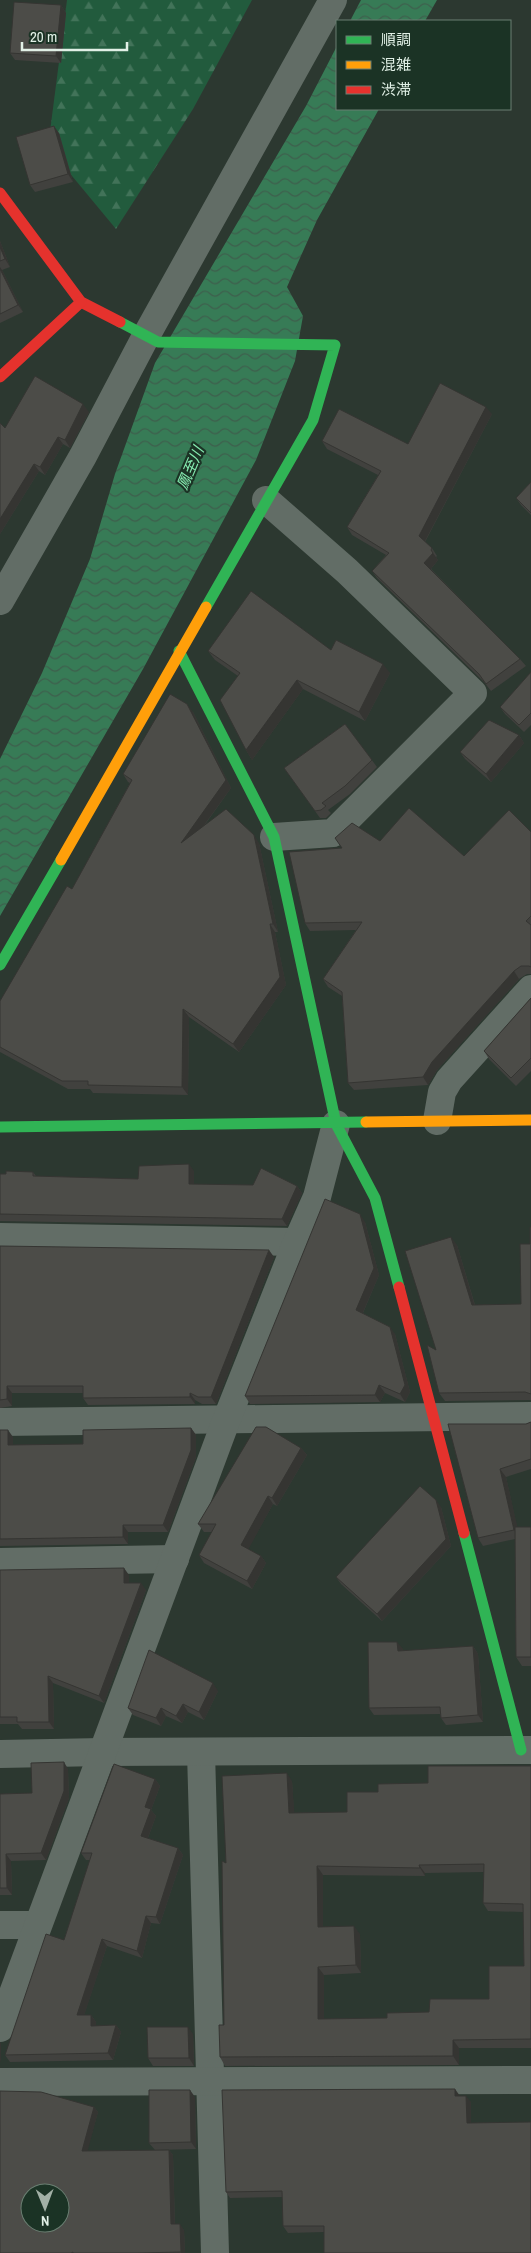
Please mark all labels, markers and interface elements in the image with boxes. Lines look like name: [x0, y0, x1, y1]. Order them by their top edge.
scale bar: [22, 20, 128, 52]
legend: [336, 20, 511, 110]
text: 20 m: [30, 26, 57, 47]
text: 順調: [381, 29, 411, 50]
text: 混雑: [381, 54, 411, 75]
text: 渋滞: [381, 79, 411, 100]
water label: 鳳至川: [172, 441, 209, 493]
north arrow: [20, 2183, 70, 2233]
text: N: [41, 2212, 50, 2230]

